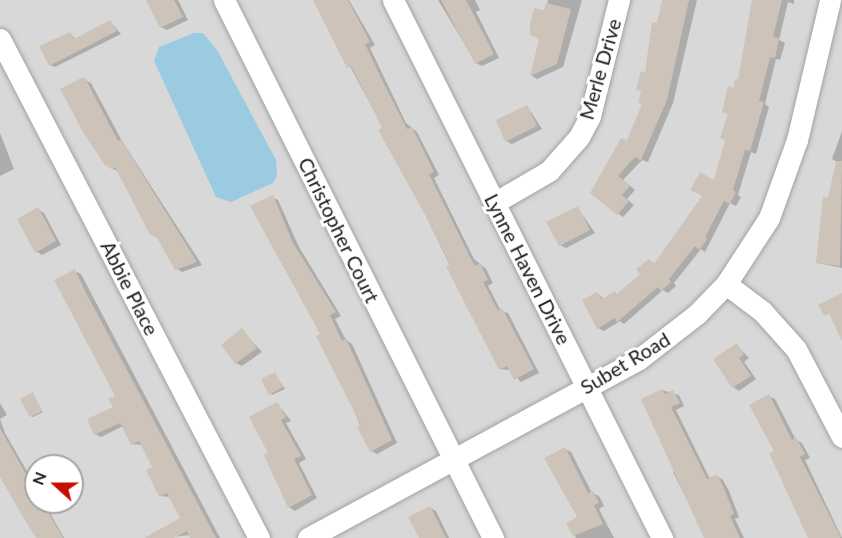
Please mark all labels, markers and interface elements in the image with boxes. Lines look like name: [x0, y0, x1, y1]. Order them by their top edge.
street label: Merle Drive: [574, 16, 626, 122]
street label: Christopher Court: [293, 153, 385, 307]
street label: Lynne Haven Drive: [480, 190, 576, 348]
street label: Abbie Place: [96, 237, 164, 339]
street label: Subet Road: [576, 327, 674, 399]
north arrow: [24, 454, 84, 514]
text: N: [28, 469, 50, 487]

